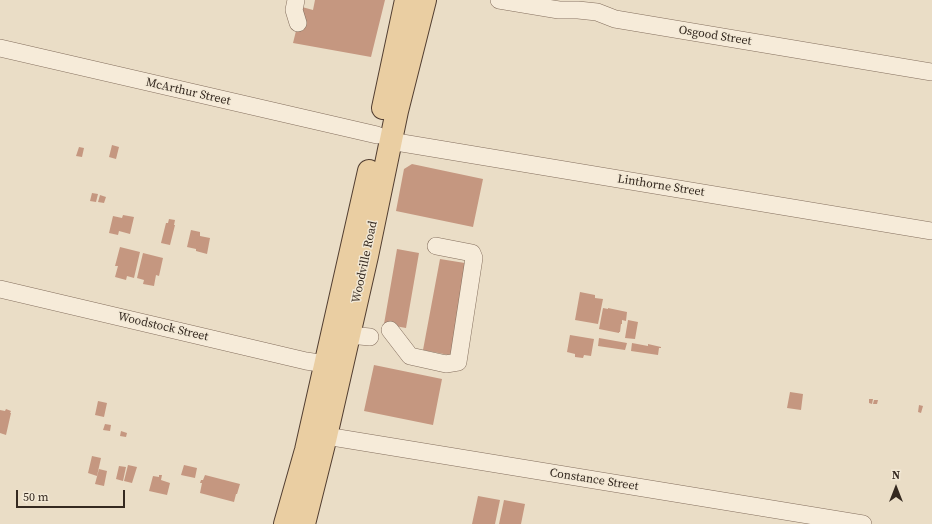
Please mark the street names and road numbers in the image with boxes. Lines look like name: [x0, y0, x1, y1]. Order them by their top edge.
street label: Osgood Street: [678, 23, 752, 49]
street label: McArthur Street: [144, 75, 232, 109]
street label: Linthorne Street: [616, 172, 706, 200]
street label: Woodville Road: [349, 220, 381, 304]
street label: Woodstock Street: [116, 310, 210, 344]
street label: Constance Street: [549, 466, 639, 494]

